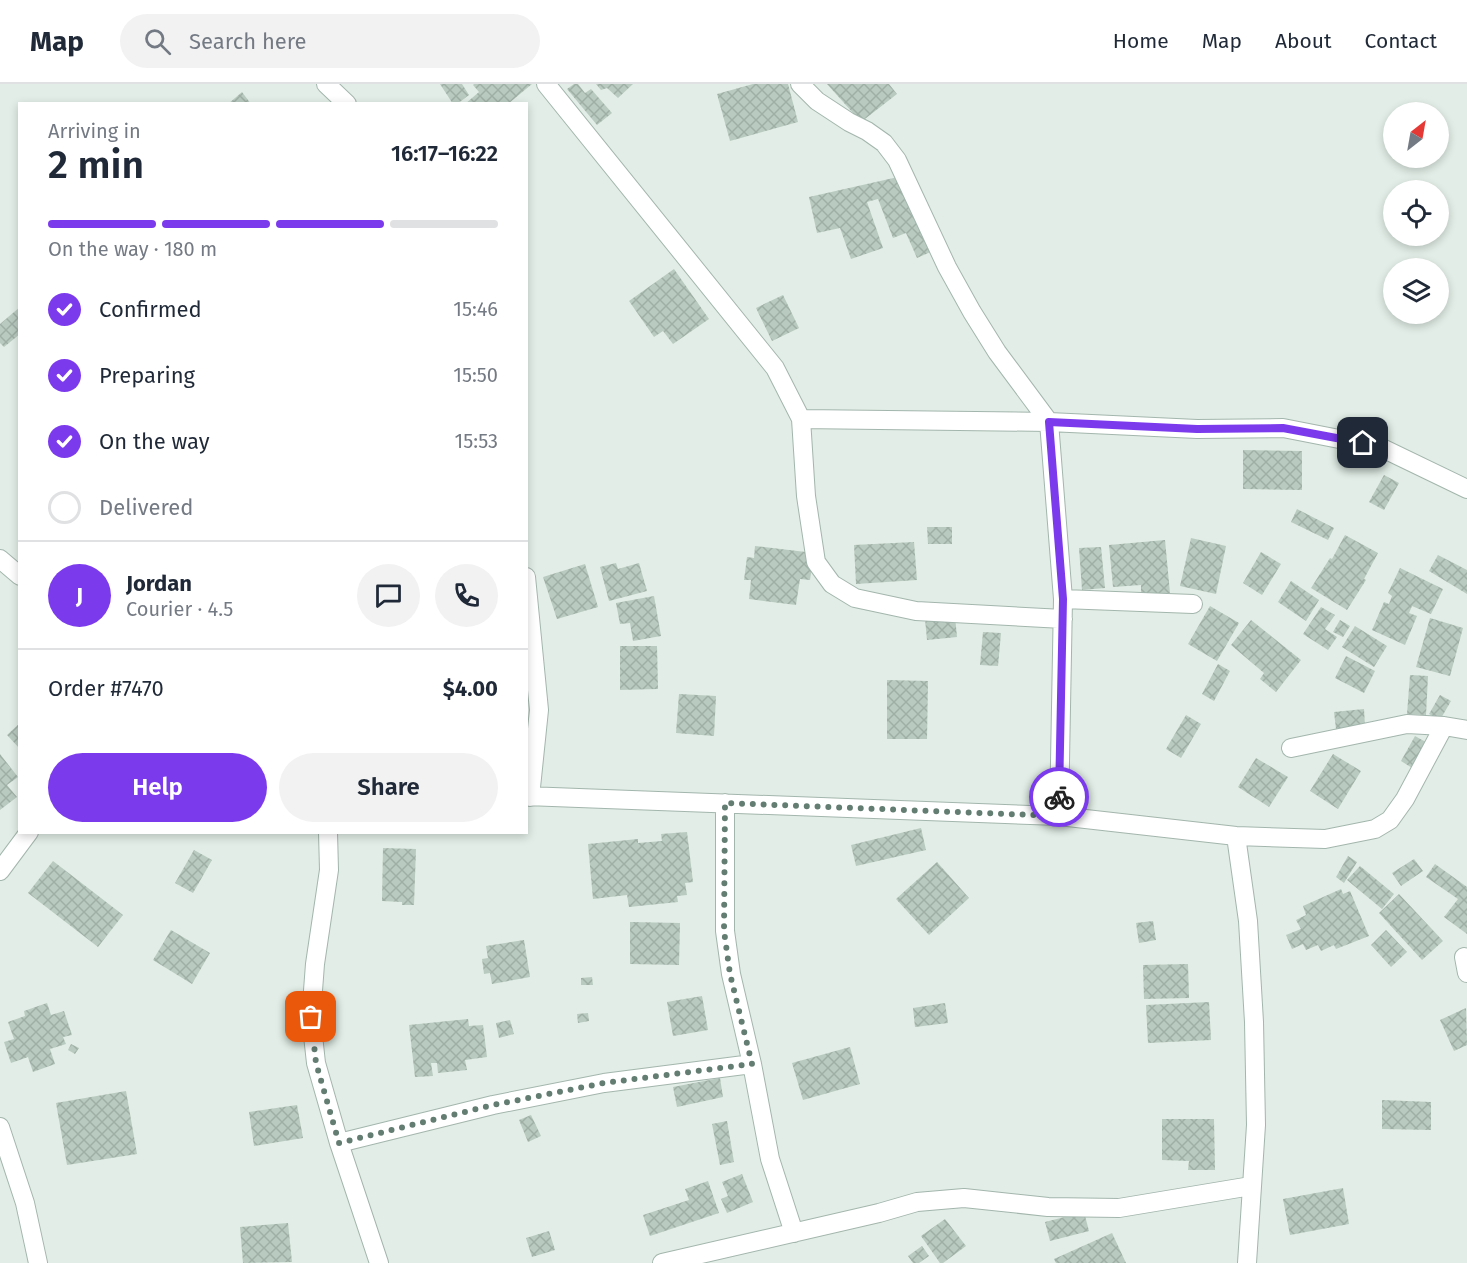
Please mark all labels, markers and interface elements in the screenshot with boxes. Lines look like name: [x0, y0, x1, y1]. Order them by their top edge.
search box: [120, 14, 540, 68]
text: Map: [30, 25, 84, 58]
icon: search: [141, 25, 174, 58]
text: Search here: [189, 28, 307, 55]
text: Home: [1113, 28, 1169, 54]
text: Map: [1202, 28, 1242, 54]
text: About: [1275, 28, 1332, 54]
text: Contact: [1365, 28, 1437, 54]
north arrow: [1383, 102, 1449, 168]
map controls: [1383, 102, 1449, 324]
text: Arriving in: [48, 119, 141, 143]
text: 16:17–16:22: [391, 140, 498, 167]
text: 2 min: [48, 142, 144, 188]
button: locate: [1383, 180, 1449, 246]
text: On the way · 180 m: [48, 237, 217, 261]
button: layers: [1383, 258, 1449, 324]
icon: check: [48, 293, 81, 326]
text: Confirmed: [99, 296, 202, 323]
text: 15:46: [453, 297, 498, 321]
icon: check: [48, 359, 81, 392]
text: Preparing: [99, 362, 195, 389]
text: 15:50: [453, 363, 498, 387]
pin: [1337, 417, 1388, 468]
icon: check: [48, 425, 81, 458]
icon: home: [1346, 426, 1379, 459]
text: On the way: [99, 428, 210, 455]
text: 15:53: [455, 429, 498, 453]
text: Delivered: [99, 494, 194, 521]
button: chat: [357, 564, 420, 627]
button: phone: [435, 564, 498, 627]
text: Jordan: [126, 570, 192, 597]
text: J: [76, 582, 83, 609]
text: Courier · 4.5: [126, 597, 233, 621]
text: Order #7470: [48, 675, 164, 702]
text: $4.00: [443, 675, 498, 702]
button: Help: [48, 753, 267, 822]
button: Share: [279, 753, 498, 822]
courier: [1029, 767, 1089, 827]
icon: bike: [1043, 781, 1076, 814]
pin: [285, 991, 336, 1042]
icon: bag: [294, 1000, 327, 1033]

